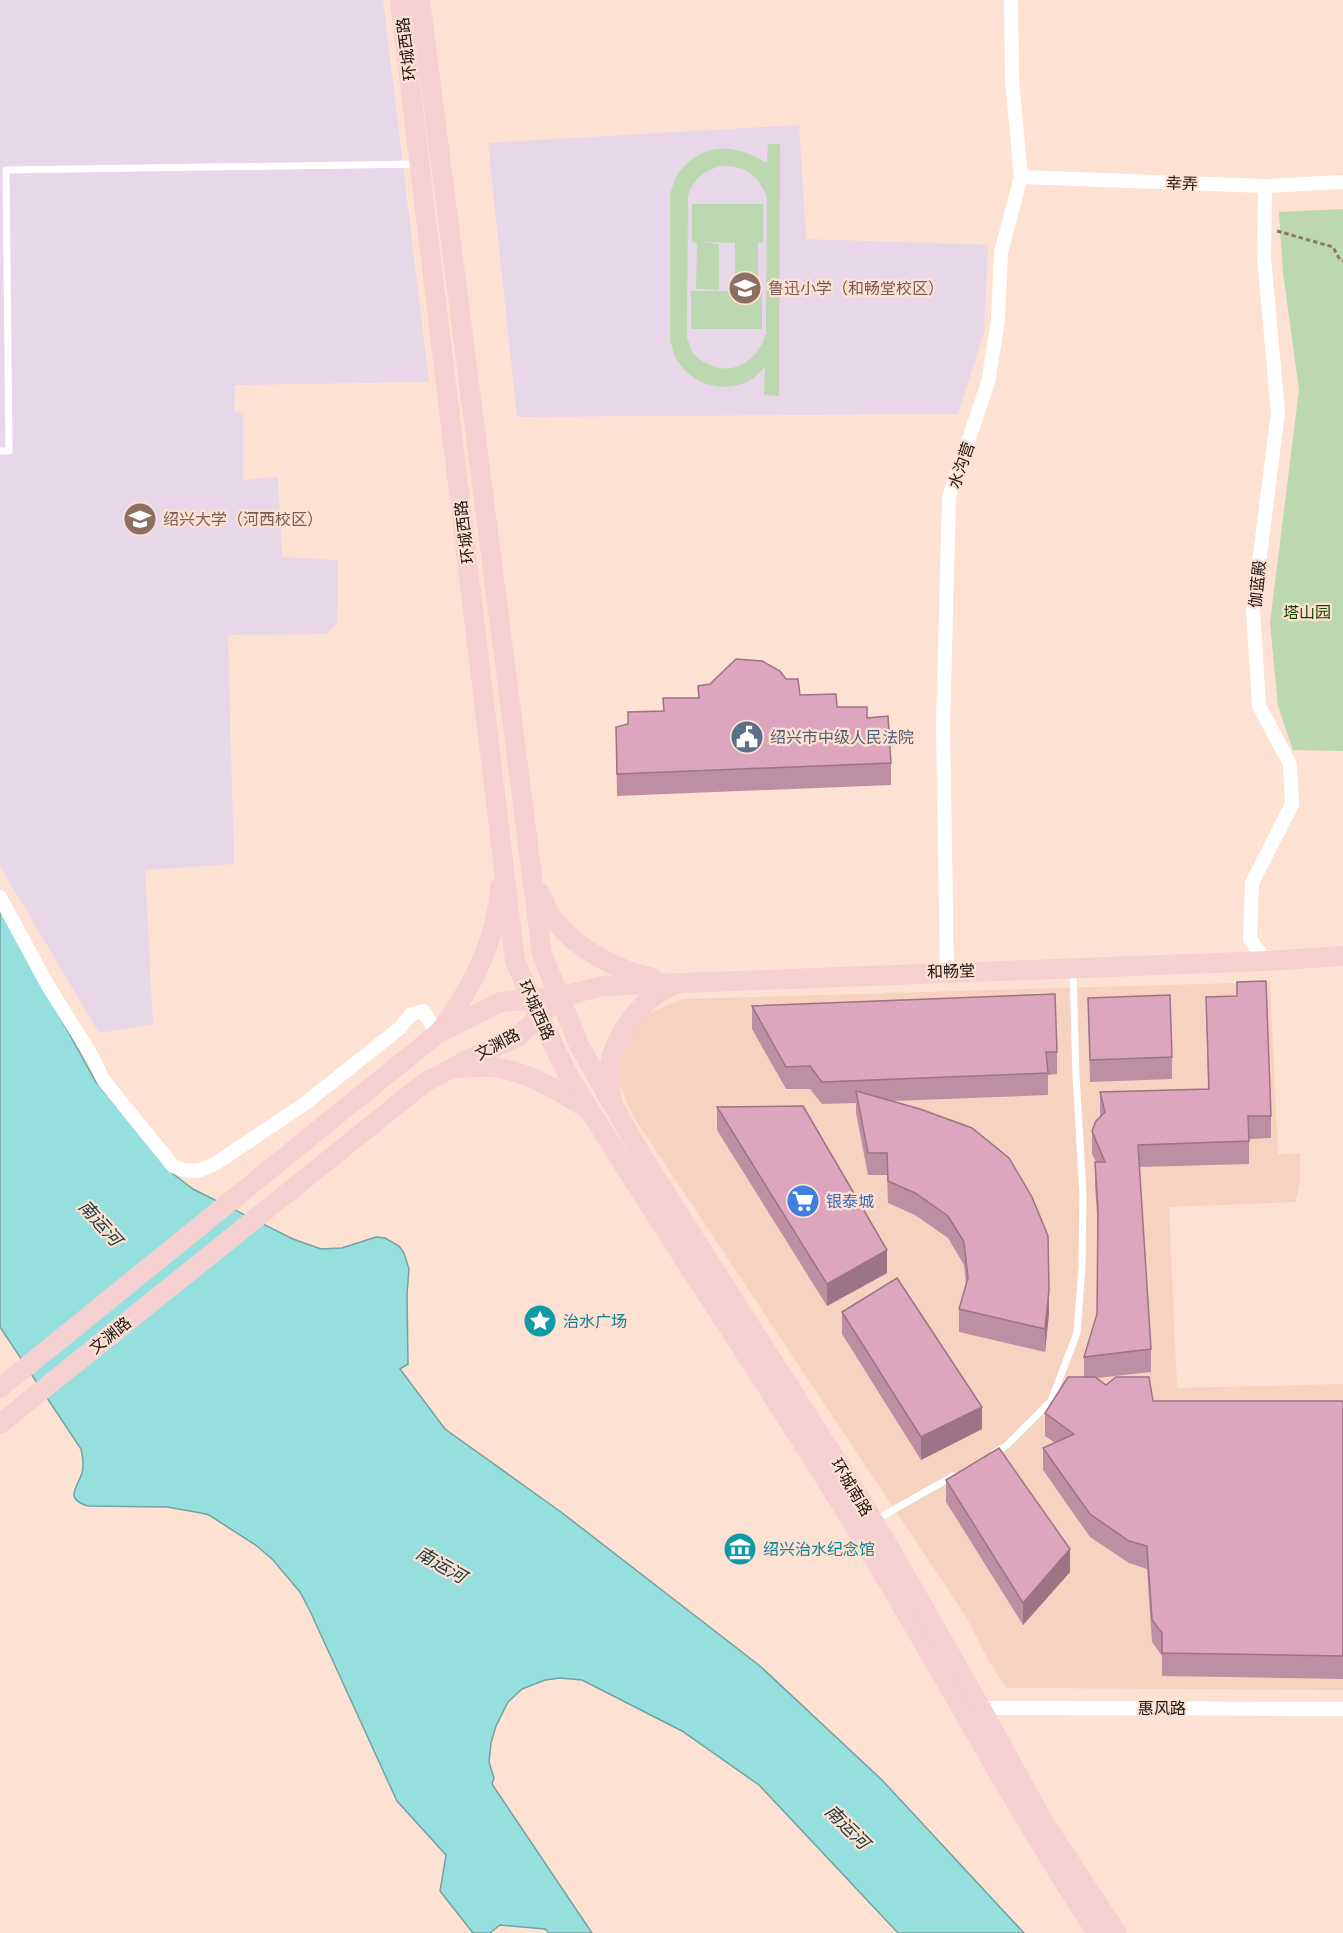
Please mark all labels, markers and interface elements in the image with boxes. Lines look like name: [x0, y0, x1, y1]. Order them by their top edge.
street label: 环城西路: [392, 16, 420, 82]
street label: 幸弄: [1166, 172, 1198, 194]
school or university icon: 鲁迅小学（和畅堂校区）: [727, 270, 763, 306]
place label: 鲁迅小学（和畅堂校区）: [768, 278, 944, 298]
street label: 水沟营: [944, 439, 978, 491]
street label: 环城西路: [450, 499, 478, 565]
school or university icon: 绍兴大学（河西校区）: [122, 501, 158, 537]
place label: 绍兴大学（河西校区）: [163, 509, 323, 529]
street label: 伽蓝殿: [1245, 559, 1269, 609]
park label: 塔山园: [1283, 602, 1331, 622]
public building icon: 绍兴市中级人民法院: [729, 719, 765, 755]
place label: 绍兴市中级人民法院: [770, 727, 914, 747]
street label: 和畅堂: [927, 960, 975, 982]
street label: 环城西路: [515, 977, 559, 1043]
street label: 文渊路: [471, 1024, 523, 1064]
supermarket icon: 银泰城: [785, 1183, 821, 1219]
place label: 银泰城: [826, 1191, 874, 1211]
water label: 南运河: [75, 1195, 129, 1252]
place icon: 治水广场: [522, 1303, 558, 1339]
place label: 治水广场: [563, 1311, 627, 1331]
street label: 文渊路: [85, 1312, 135, 1358]
street label: 环城南路: [827, 1454, 877, 1520]
museum icon: 绍兴治水纪念馆: [722, 1531, 758, 1567]
place label: 绍兴治水纪念馆: [763, 1539, 875, 1559]
water label: 南运河: [413, 1541, 473, 1589]
street label: 惠风路: [1138, 1698, 1186, 1718]
water label: 南运河: [821, 1799, 877, 1855]

